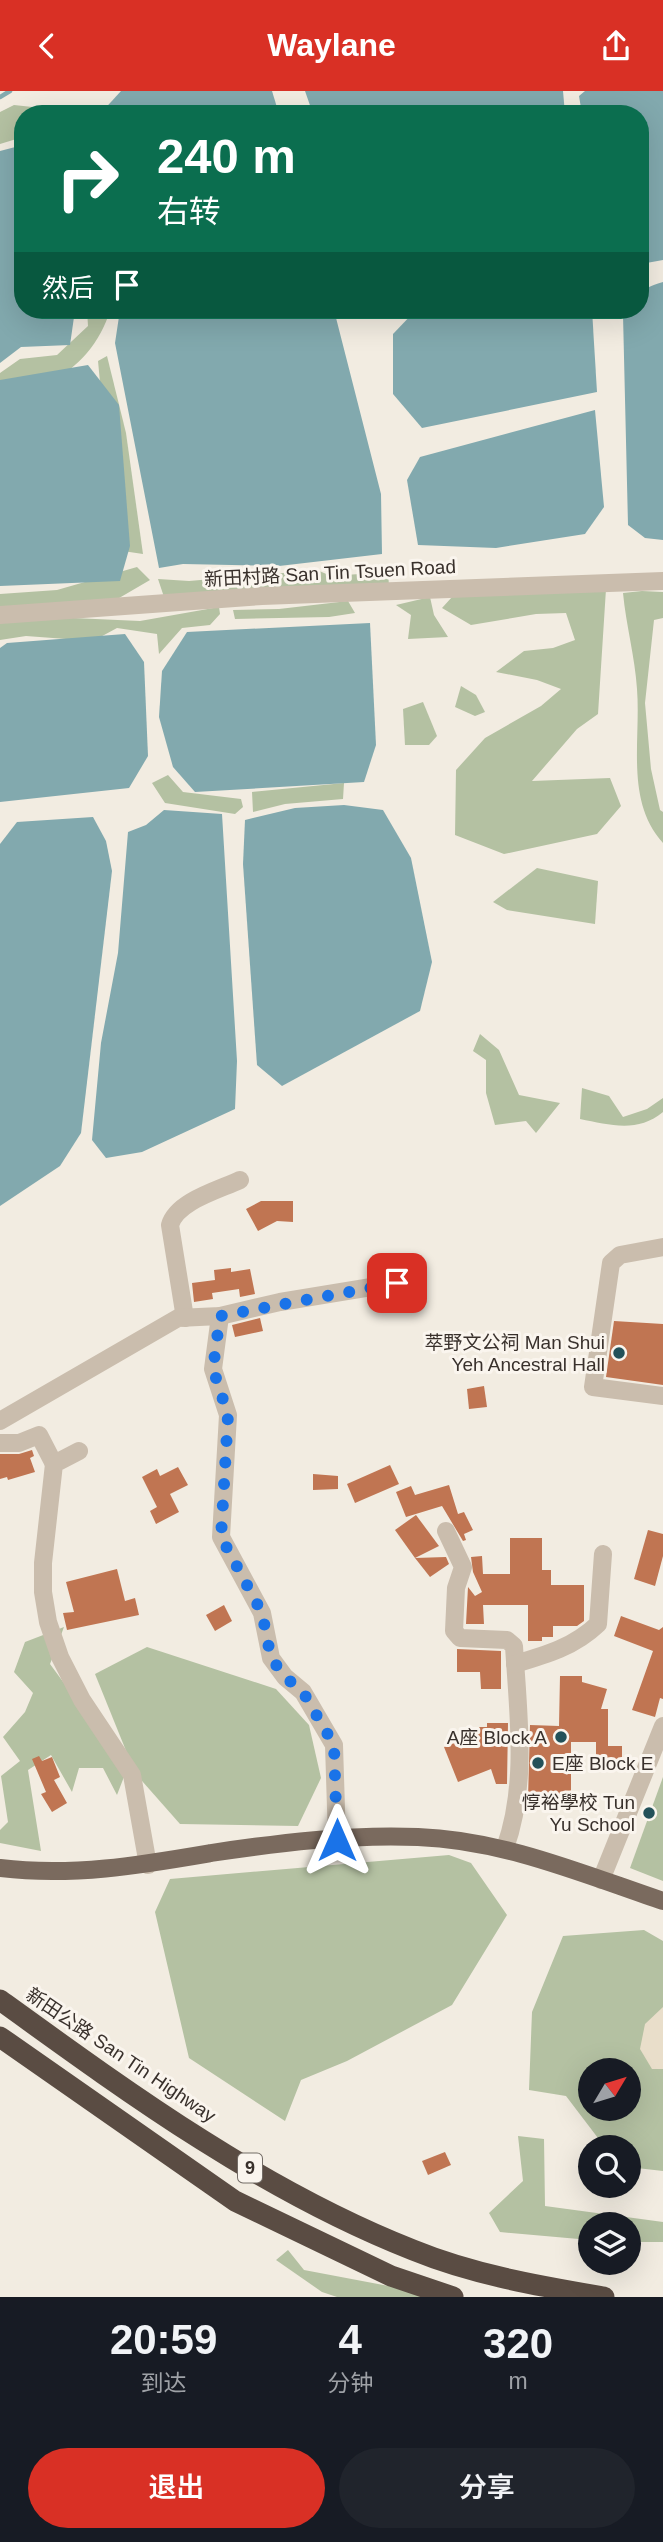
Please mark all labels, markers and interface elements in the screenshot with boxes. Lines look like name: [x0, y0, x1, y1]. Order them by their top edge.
icon: back: [28, 27, 66, 65]
text: Waylane: [267, 27, 396, 63]
icon: share: [597, 27, 635, 65]
text: 240 m: [157, 129, 296, 183]
icon: right: [42, 133, 133, 224]
text: 右转: [157, 194, 221, 230]
icon: arrive: [108, 266, 146, 304]
text: 然后: [42, 273, 94, 303]
street label: 新田村路 San Tin Tsuen Road: [204, 556, 456, 590]
pin: [367, 1253, 427, 1313]
icon: arrive: [378, 1264, 416, 1302]
place label: 萃野文公祠 Man Shui Yeh Ancestral Hall: [424, 1332, 605, 1375]
marker: 萃野文公祠 Man Shui Yeh Ancestral Hall: [611, 1345, 627, 1361]
place label: A座 Block A: [447, 1727, 547, 1748]
marker: A座 Block A: [553, 1729, 569, 1745]
place label: E座 Block E: [552, 1753, 653, 1774]
marker: E座 Block E: [530, 1755, 546, 1771]
place label: 惇裕學校 Tun Yu School: [522, 1792, 635, 1835]
position arrow: [300, 1803, 374, 1877]
marker: 惇裕學校 Tun Yu School: [641, 1805, 657, 1821]
street label: 新田公路 San Tin Highway: [22, 1984, 220, 2127]
north arrow: [578, 2058, 640, 2121]
map controls: [578, 2058, 641, 2275]
button: search: [578, 2135, 641, 2198]
road number: 9: [238, 2153, 262, 2183]
button: layers: [578, 2212, 641, 2275]
text: 20:59: [110, 2316, 217, 2363]
text: 4: [338, 2316, 362, 2363]
text: 320: [483, 2320, 553, 2367]
text: m: [509, 2368, 528, 2394]
text: 到达: [141, 2370, 187, 2396]
text: 分钟: [327, 2370, 373, 2396]
button: 退出: [28, 2448, 325, 2528]
button: 分享: [339, 2448, 635, 2528]

